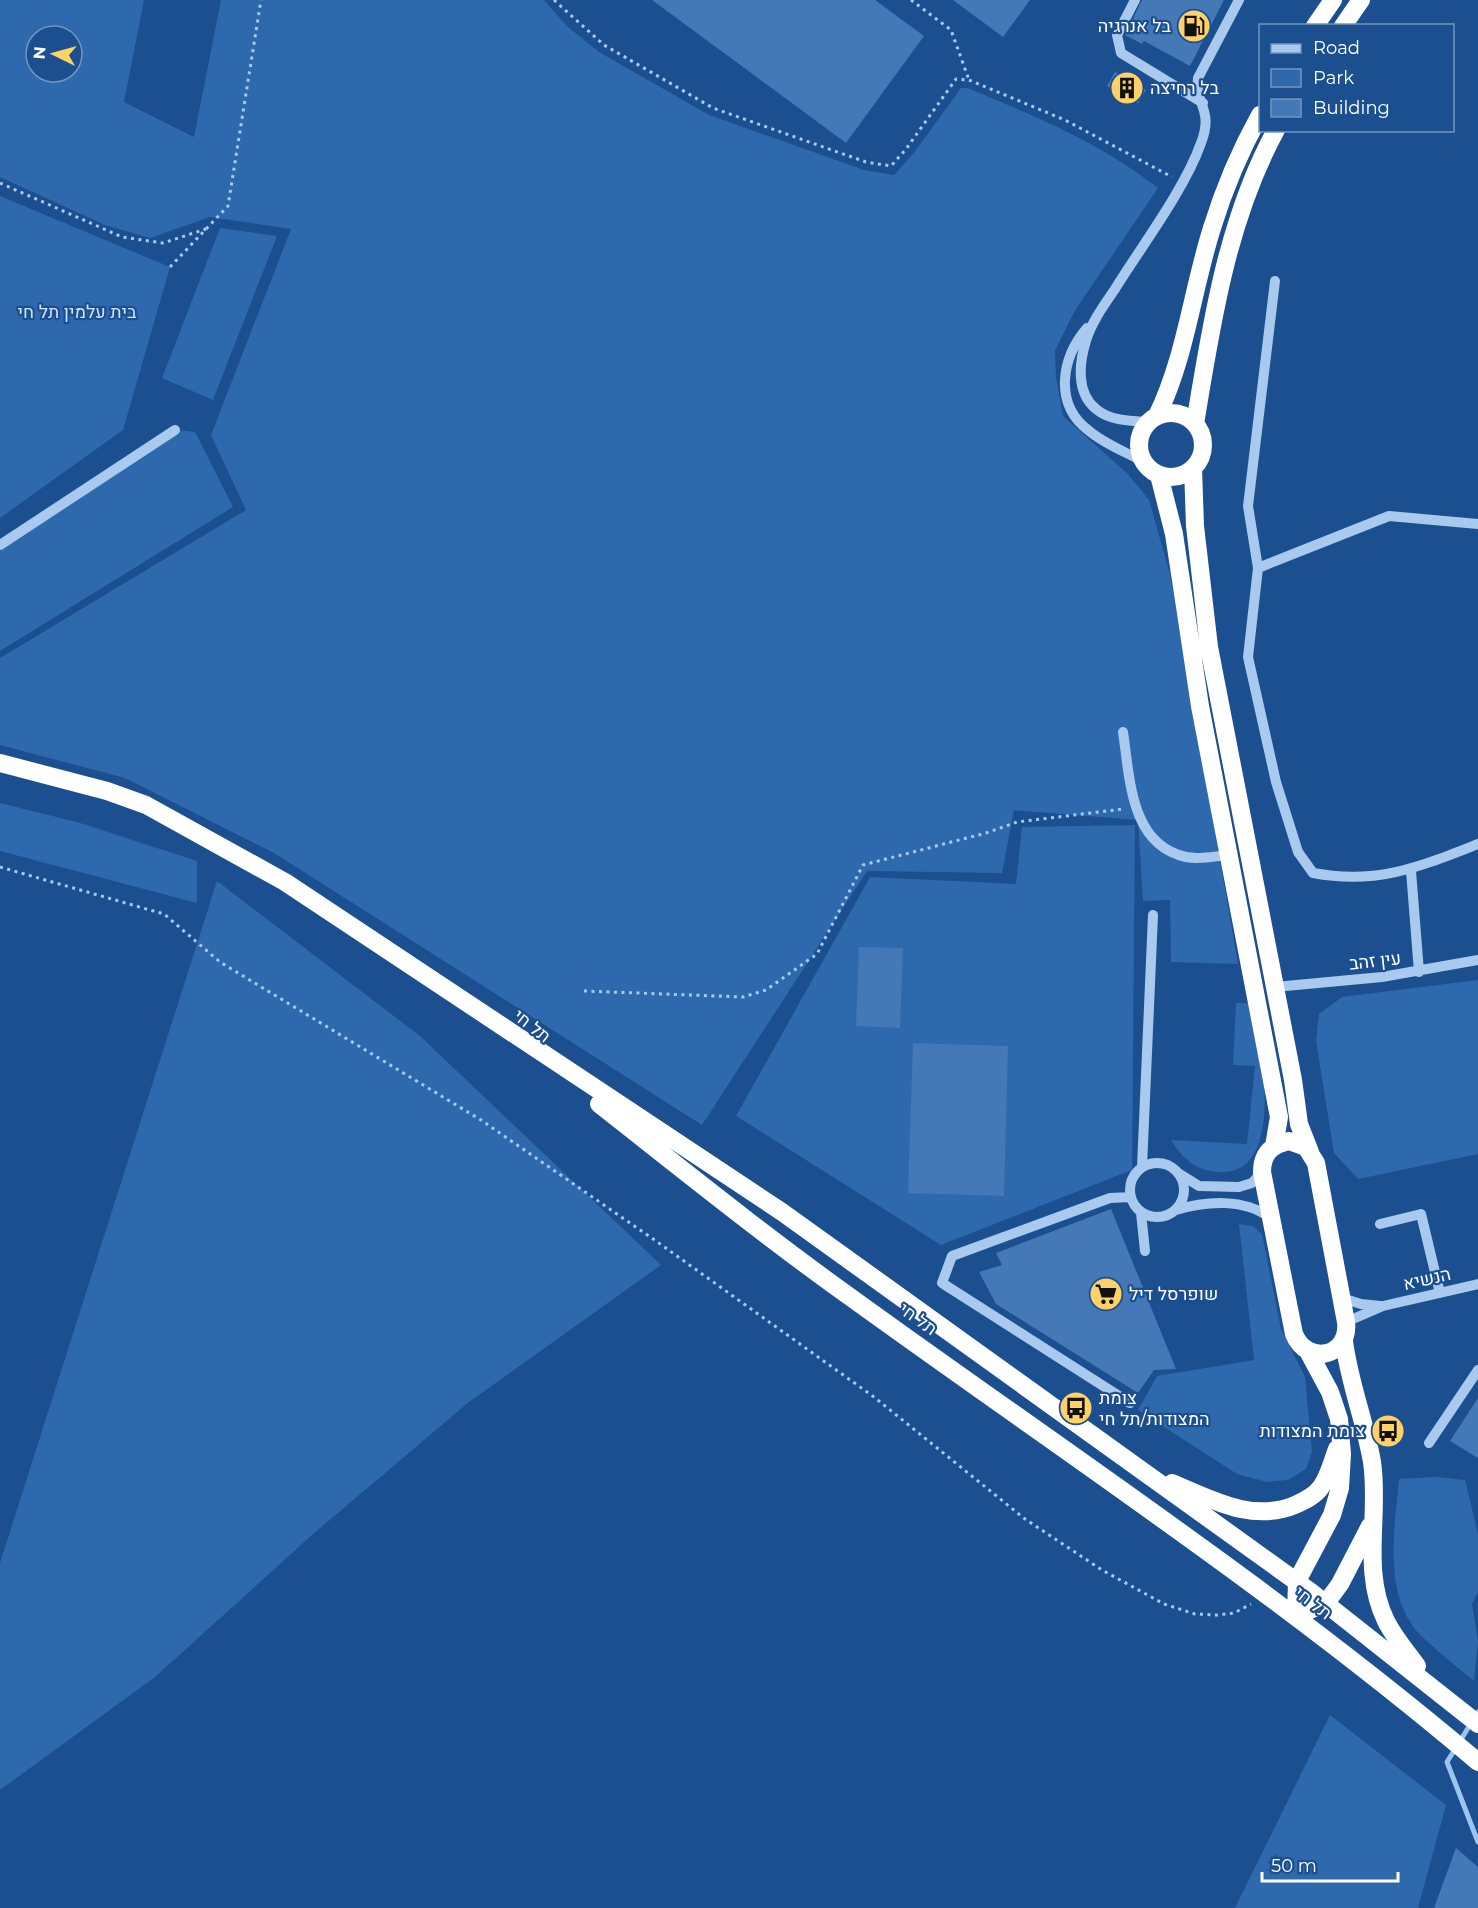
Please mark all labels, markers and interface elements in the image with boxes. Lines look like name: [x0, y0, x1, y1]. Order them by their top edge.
fuel station icon: בל אנרגיה: [1176, 8, 1212, 44]
place label: בל אנרגיה: [1098, 15, 1172, 37]
north arrow: [24, 24, 84, 84]
legend: [1259, 24, 1454, 132]
text: Road: [1313, 37, 1360, 59]
text: N: [30, 45, 50, 60]
text: Park: [1313, 67, 1354, 89]
building icon: בל רחיצה: [1109, 70, 1145, 106]
place label: בל רחיצה: [1150, 77, 1220, 99]
text: Building: [1313, 97, 1390, 119]
park label: בית עלמין תל חי: [18, 301, 137, 323]
street label: עין זהב: [1348, 947, 1402, 975]
street label: תל חי: [509, 1005, 555, 1047]
street label: הנשיא: [1401, 1263, 1453, 1295]
supermarket icon: שופרסל דיל: [1088, 1276, 1124, 1312]
place label: שופרסל דיל: [1129, 1283, 1218, 1305]
street label: תל חי: [895, 1298, 941, 1340]
place label: צומת המצודות/תל חי: [1099, 1387, 1210, 1430]
bus stop icon: צומת המצודות/תל חי: [1058, 1390, 1094, 1426]
bus stop icon: צומת המצודות: [1370, 1413, 1406, 1449]
place label: צומת המצודות: [1259, 1420, 1365, 1442]
street label: תל חי: [1290, 1582, 1336, 1624]
scale bar: [1262, 1845, 1398, 1883]
text: 50 m: [1271, 1855, 1317, 1877]

